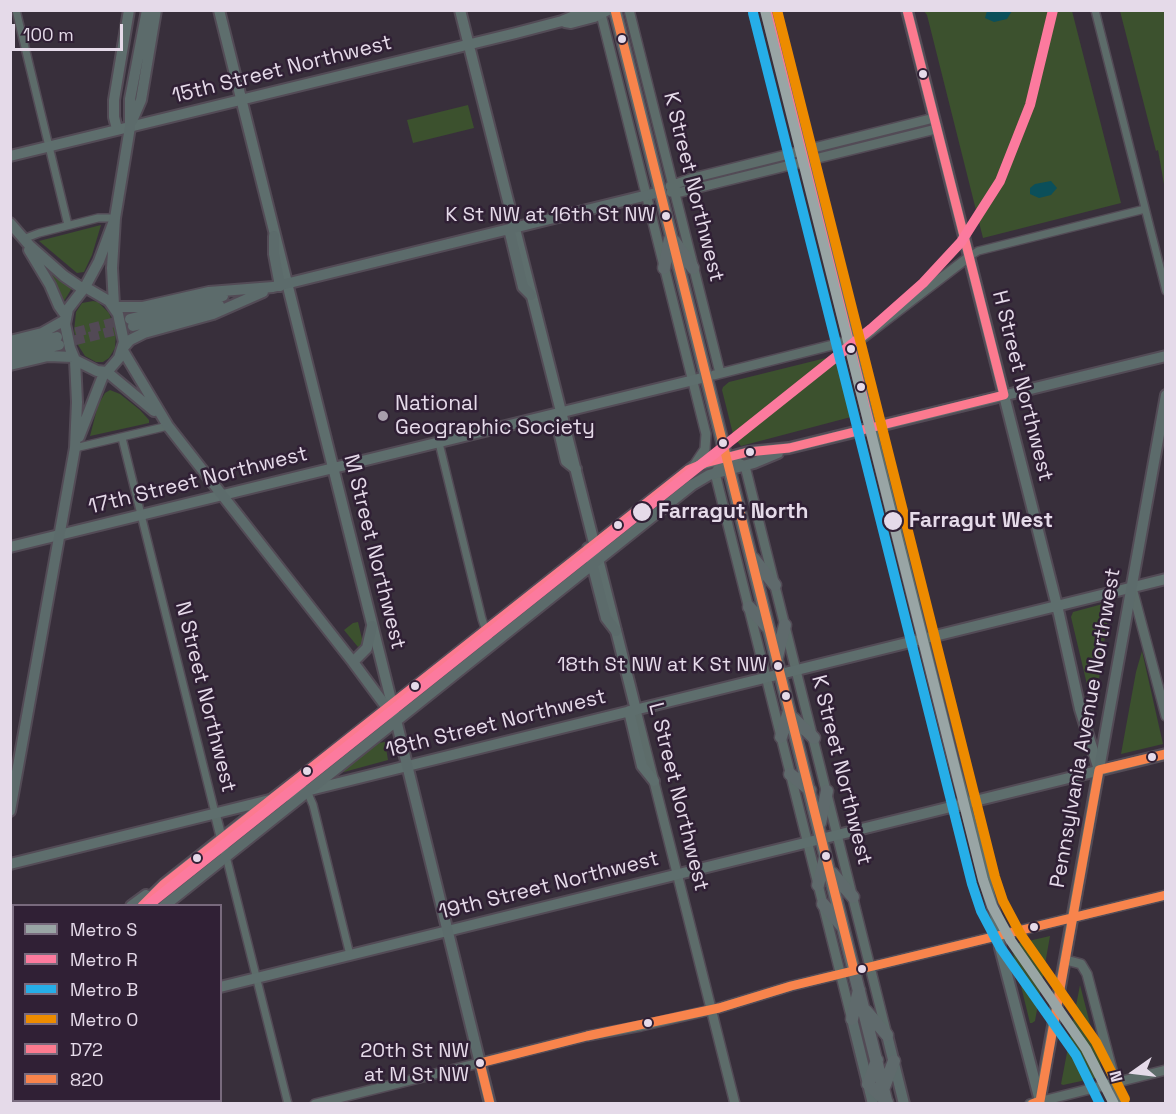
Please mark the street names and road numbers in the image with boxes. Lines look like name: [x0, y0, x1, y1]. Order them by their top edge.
street label: 15th Street Northwest: [169, 30, 395, 110]
street label: K Street Northwest: [657, 90, 729, 284]
street label: H Street Northwest: [986, 288, 1058, 484]
street label: 17th Street Northwest: [86, 442, 310, 520]
street label: M Street Northwest: [338, 452, 410, 652]
street label: Pennsylvania Avenue Northwest: [1045, 566, 1127, 890]
street label: N Street Northwest: [169, 599, 241, 795]
street label: K Street Northwest: [805, 673, 877, 867]
street label: 18th Street Northwest: [383, 684, 609, 764]
street label: L Street Northwest: [642, 700, 714, 894]
street label: 19th Street Northwest: [436, 846, 662, 926]

